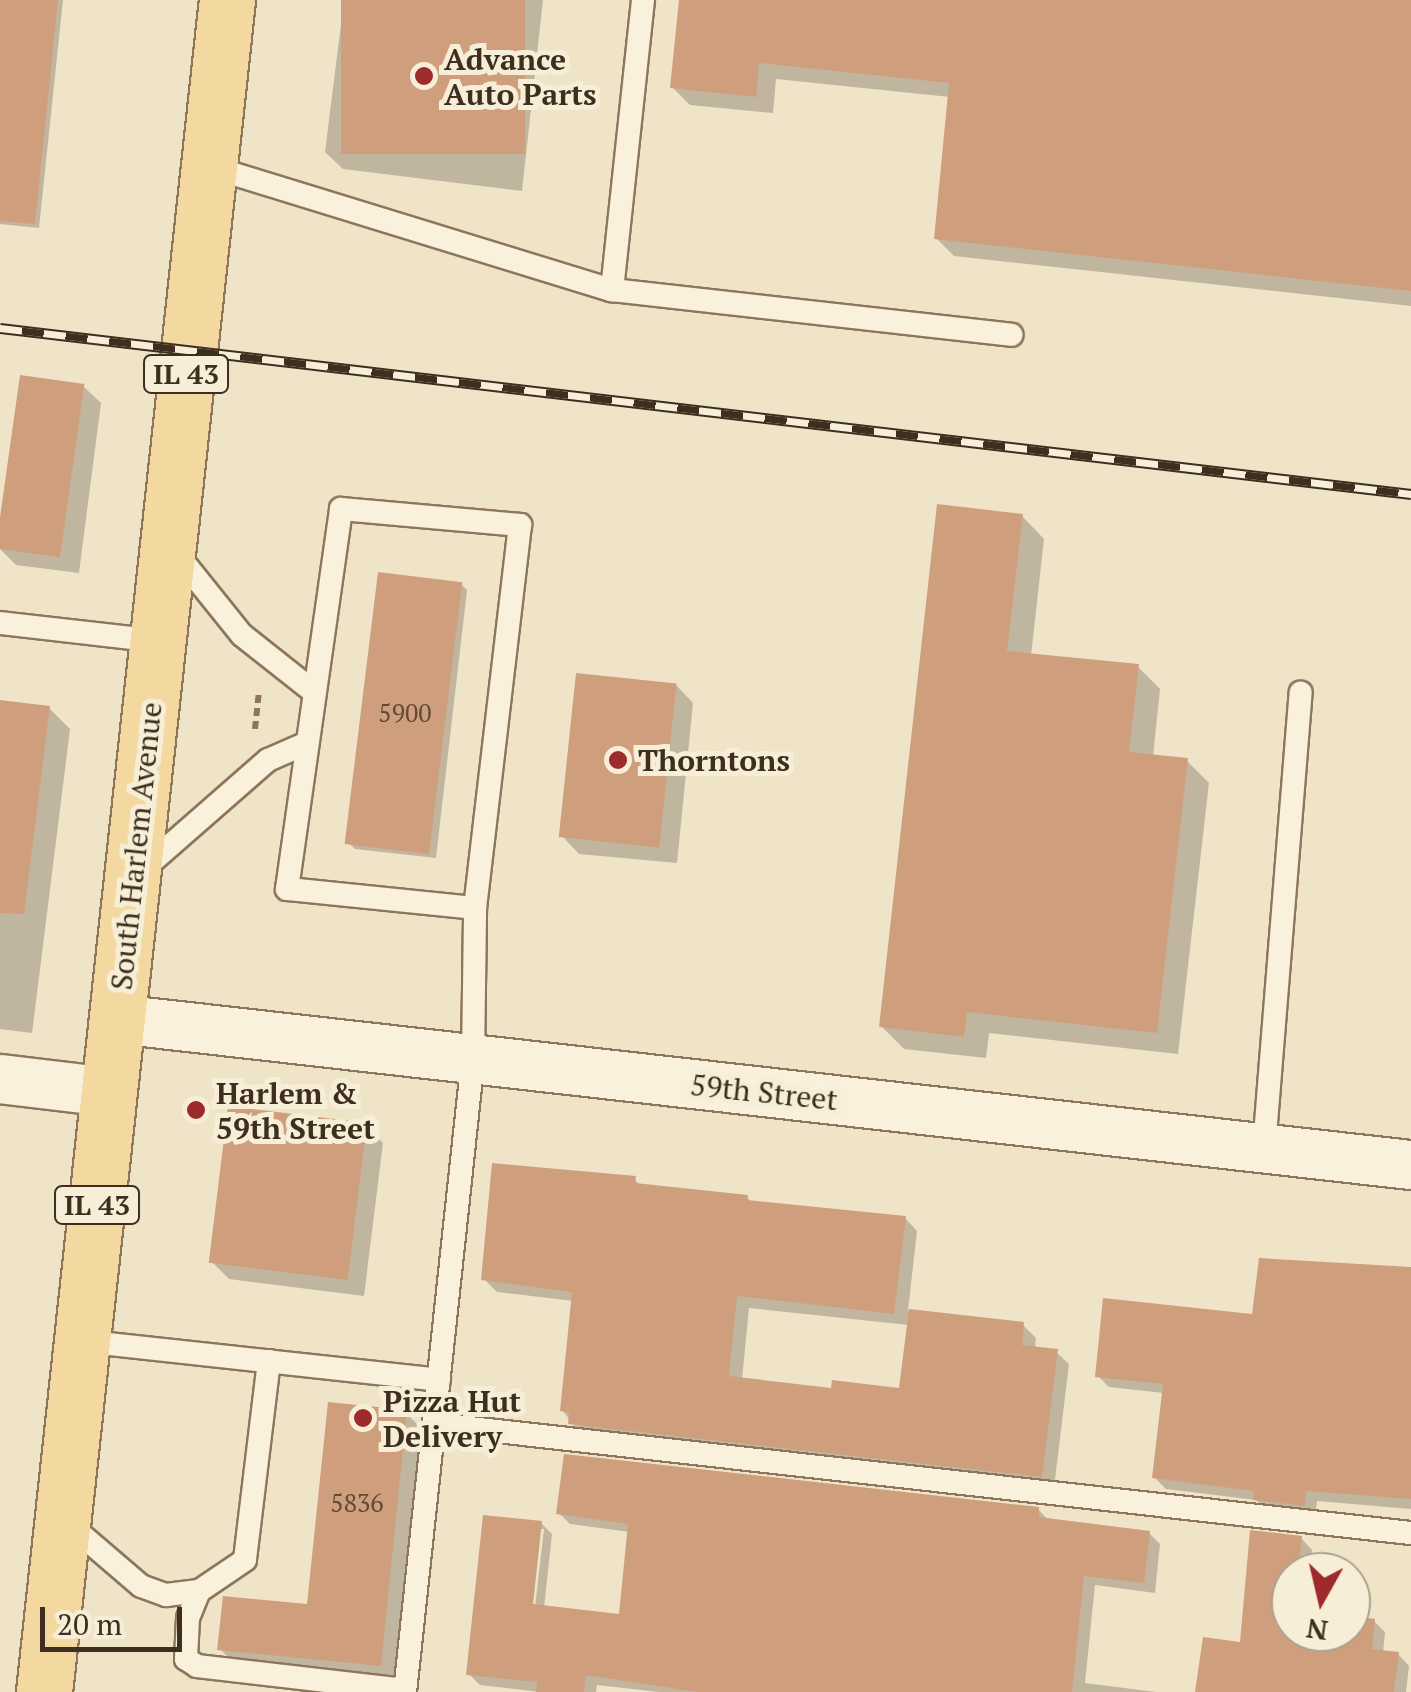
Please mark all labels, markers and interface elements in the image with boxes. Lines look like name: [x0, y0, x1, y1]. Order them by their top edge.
place label: Advance Auto Parts: [444, 41, 597, 112]
marker: Advance Auto Parts: [413, 65, 435, 87]
road number: IL 43: [141, 351, 231, 397]
house number: 5900: [378, 698, 432, 728]
street label: South Harlem Avenue: [103, 700, 169, 992]
place label: Thorntons: [638, 742, 790, 778]
marker: Thorntons: [607, 749, 629, 771]
street label: 59th Street: [688, 1066, 840, 1118]
place label: Harlem & 59th Street: [216, 1075, 375, 1146]
marker: Harlem & 59th Street: [185, 1099, 207, 1121]
road number: IL 43: [52, 1182, 142, 1228]
place label: Pizza Hut Delivery: [383, 1383, 521, 1454]
marker: Pizza Hut Delivery: [352, 1407, 374, 1429]
house number: 5836: [330, 1488, 384, 1518]
north arrow: [1271, 1552, 1371, 1652]
scale bar: [45, 1587, 188, 1649]
text: 20 m: [57, 1604, 122, 1644]
text: N: [1304, 1610, 1330, 1650]

